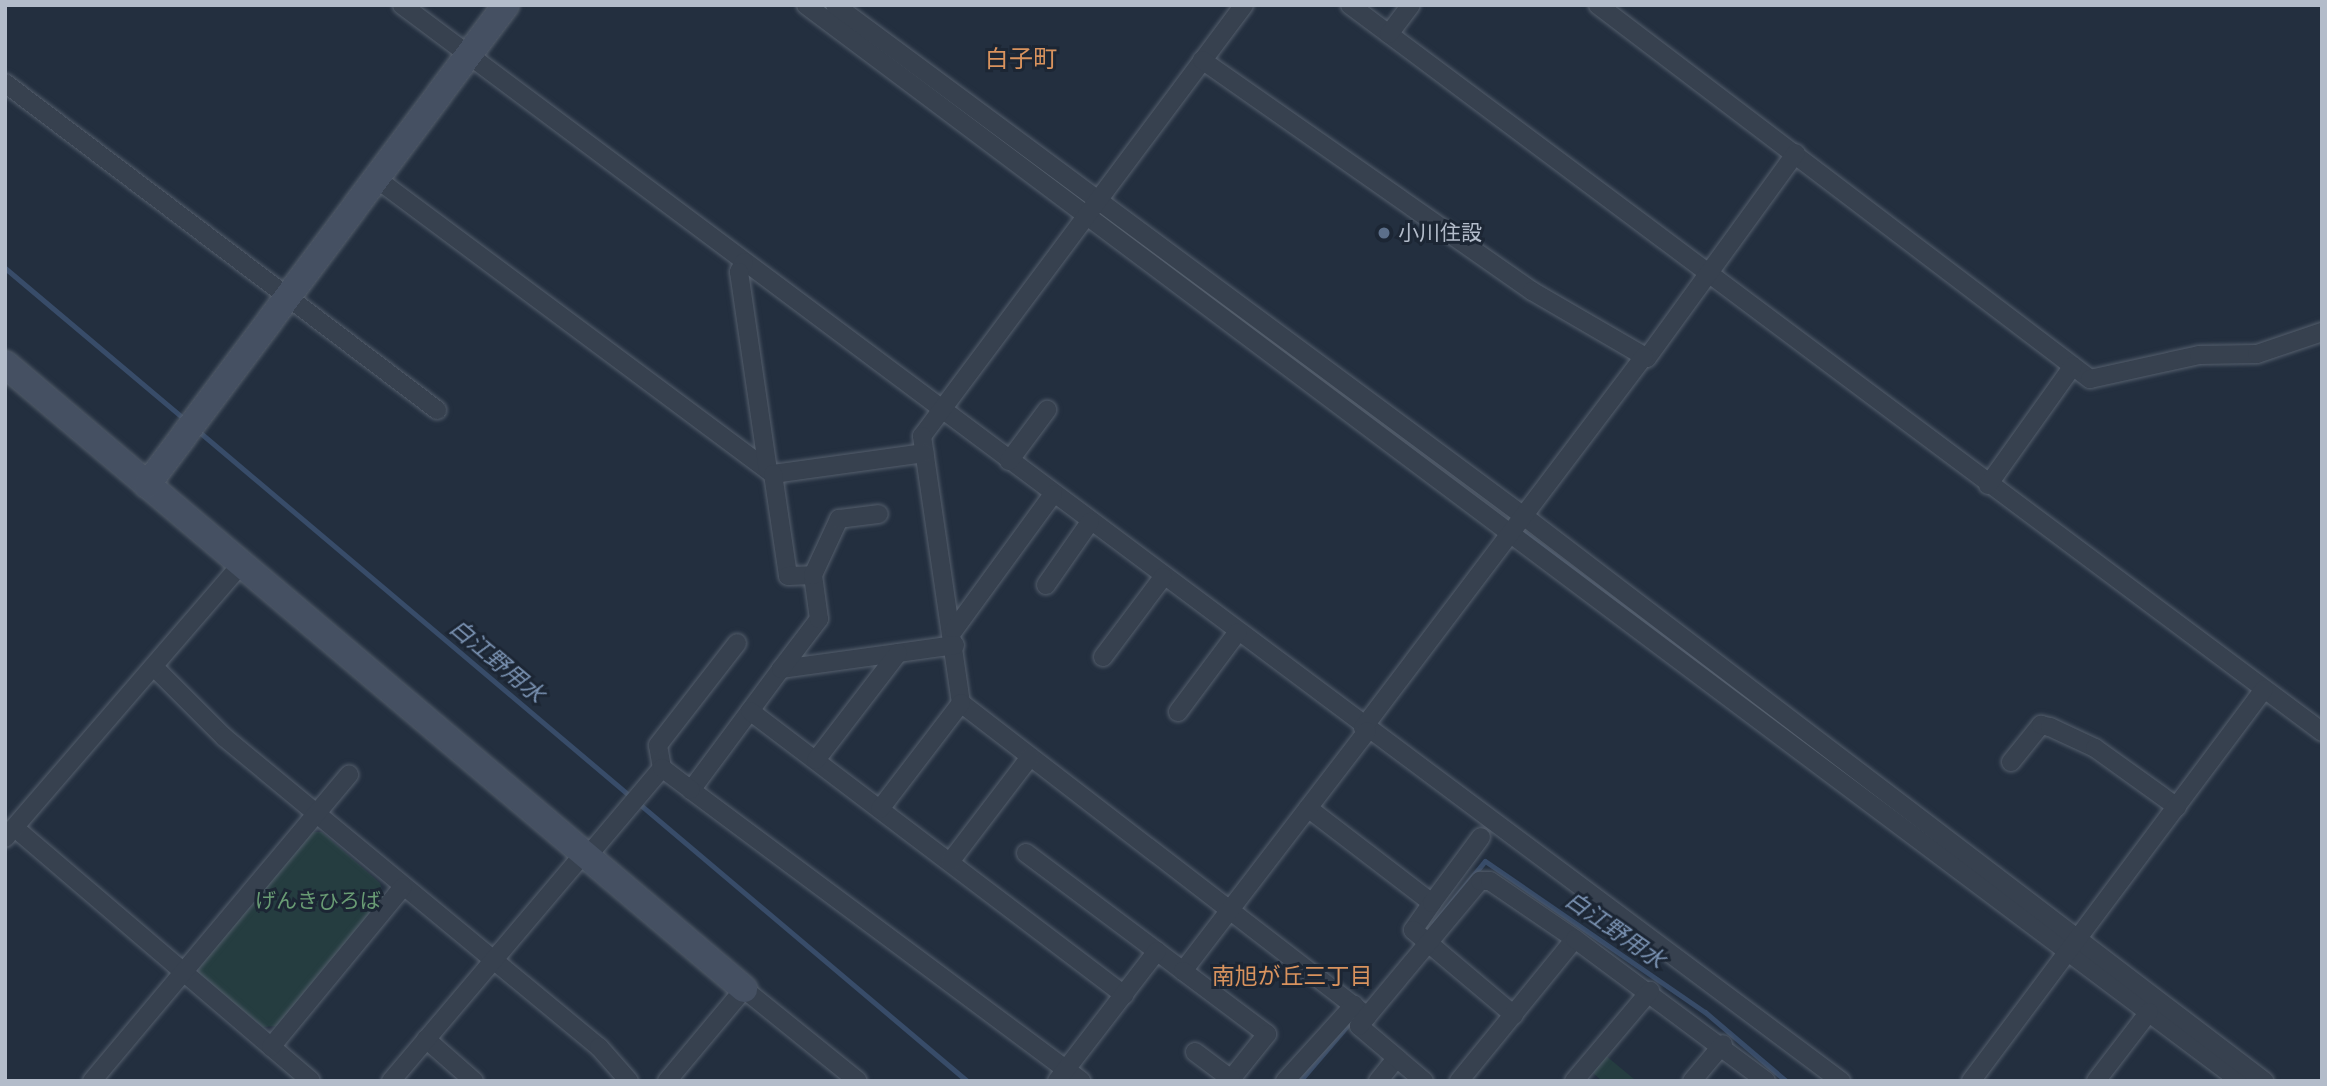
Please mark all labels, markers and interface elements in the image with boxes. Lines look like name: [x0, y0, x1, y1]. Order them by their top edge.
district label: 白子町: [985, 46, 1057, 74]
place label: 小川住設: [1398, 220, 1482, 246]
marker: 小川住設: [1376, 225, 1392, 241]
water label: 白江野用水: [444, 613, 550, 709]
water label: 白江野用水: [1560, 886, 1670, 974]
park label: げんきひろば: [255, 888, 381, 914]
district label: 南旭が丘三丁目: [1212, 962, 1372, 990]

